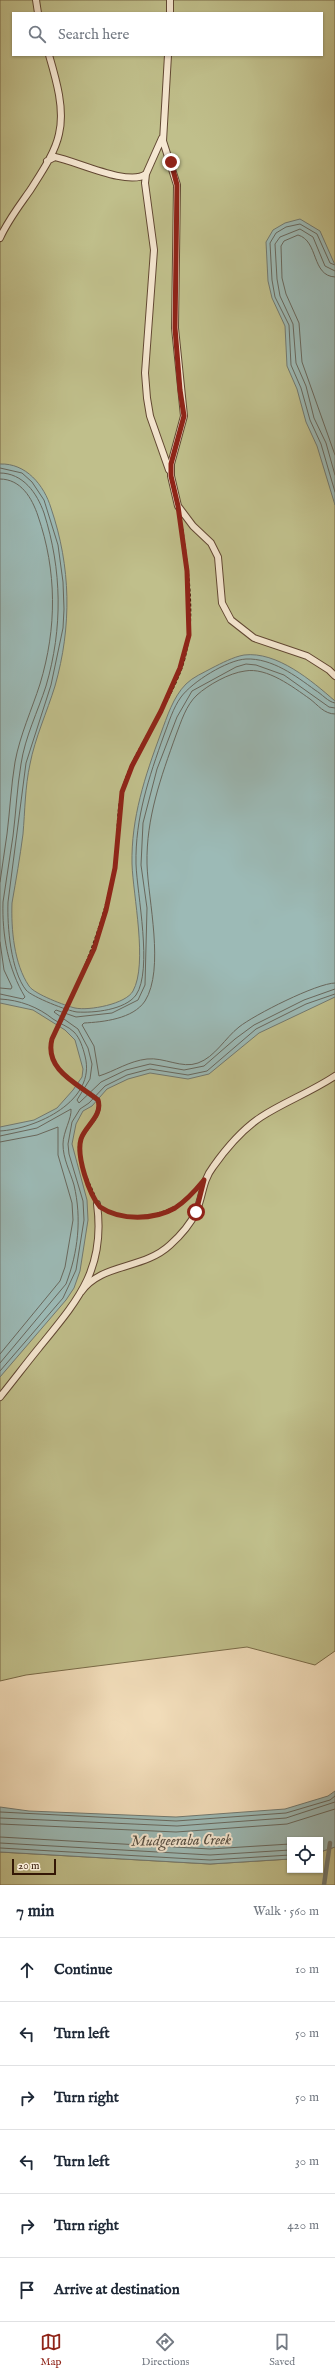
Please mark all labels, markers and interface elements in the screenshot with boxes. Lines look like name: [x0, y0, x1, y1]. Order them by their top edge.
search box: [12, 12, 323, 56]
icon: search: [26, 23, 48, 45]
text: Search here: [58, 25, 129, 44]
route end: [162, 153, 180, 171]
route start: [187, 1203, 205, 1221]
water label: Mudgeeraba Creek: [131, 1830, 231, 1852]
map controls: [287, 1837, 323, 1873]
button: locate: [287, 1837, 323, 1873]
scale bar: [12, 1857, 56, 1876]
text: 20 m: [18, 1859, 39, 1873]
text: 7 min: [16, 1901, 54, 1922]
text: Walk · 560 m: [253, 1903, 319, 1920]
icon: ahead: [16, 1959, 38, 1981]
text: Continue: [54, 1960, 112, 1979]
text: 10 m: [295, 1961, 319, 1978]
icon: left: [16, 2023, 38, 2045]
text: Turn left: [54, 2024, 110, 2043]
text: 50 m: [295, 2025, 319, 2042]
icon: right: [16, 2087, 38, 2109]
text: Turn right: [54, 2088, 119, 2107]
text: 50 m: [295, 2089, 319, 2106]
icon: left: [16, 2151, 38, 2173]
text: Turn left: [54, 2152, 110, 2171]
text: 30 m: [295, 2153, 319, 2170]
icon: right: [16, 2215, 38, 2237]
text: Turn right: [54, 2216, 119, 2235]
text: 420 m: [287, 2217, 319, 2234]
icon: arrive: [16, 2279, 38, 2301]
text: Arrive at destination: [54, 2280, 180, 2299]
tab: Map: [40, 2331, 62, 2369]
tab: Directions: [142, 2331, 189, 2369]
tab: Saved: [269, 2331, 295, 2369]

